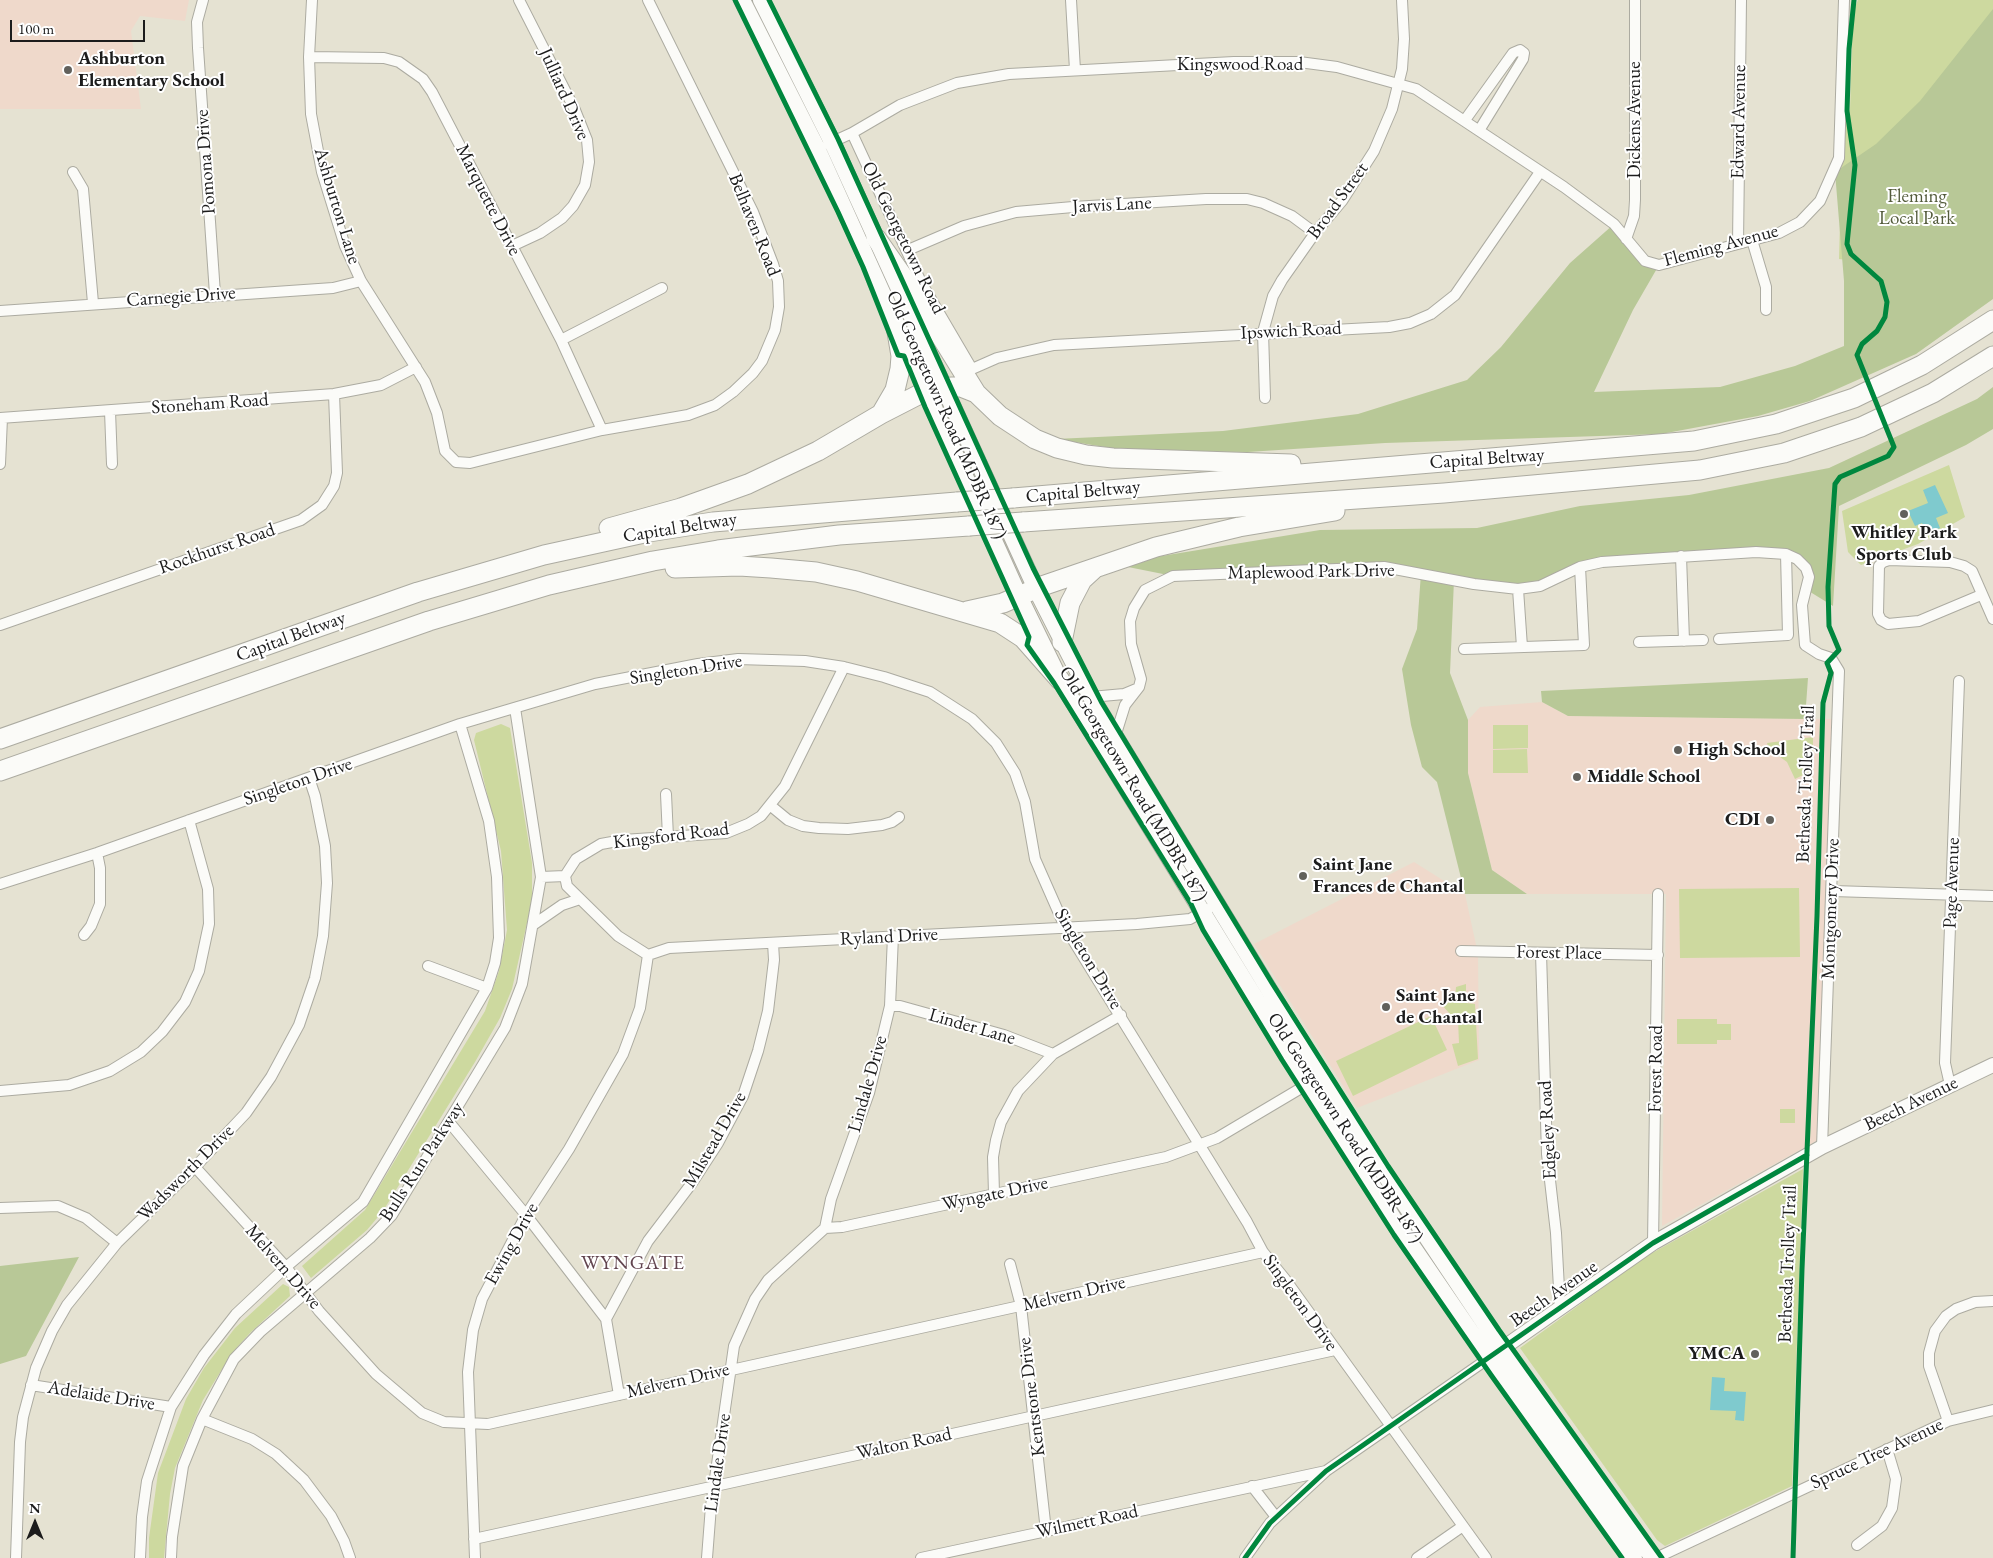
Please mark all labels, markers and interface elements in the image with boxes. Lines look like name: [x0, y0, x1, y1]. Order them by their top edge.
scale bar: [12, 10, 148, 42]
text: 100 m: [18, 19, 54, 38]
street label: Julliard Drive: [534, 45, 594, 143]
place label: Ashburton Elementary School: [78, 48, 225, 92]
street label: Kingswood Road: [1177, 54, 1303, 76]
street label: Dickens Avenue: [1624, 61, 1646, 179]
marker: Ashburton Elementary School: [62, 64, 74, 76]
street label: Edward Avenue: [1727, 65, 1751, 179]
street label: Pomona Drive: [191, 109, 221, 215]
street label: Marquette Drive: [450, 141, 526, 259]
street label: Ashburton Lane: [308, 145, 366, 267]
street label: Old Georgetown Road: [856, 158, 950, 318]
street label: Broad Street: [1303, 158, 1373, 244]
street label: Belhaven Road: [723, 170, 785, 280]
park label: Fleming Local Park: [1879, 186, 1955, 230]
street label: Jarvis Lane: [1072, 192, 1152, 218]
street label: Fleming Avenue: [1661, 220, 1781, 272]
street label: Carnegie Drive: [126, 282, 236, 312]
street label: Old Georgetown Road (MDBR 187): [881, 287, 1011, 543]
street label: Ipswich Road: [1240, 317, 1342, 345]
street label: Stoneham Road: [151, 389, 269, 419]
street label: Capital Beltway: [1429, 444, 1545, 474]
street label: Capital Beltway: [1025, 476, 1141, 508]
street label: Capital Beltway: [621, 508, 739, 548]
marker: Whitley Park Sports Club: [1898, 508, 1910, 520]
street label: Rockhurst Road: [156, 518, 278, 580]
place label: Whitley Park Sports Club: [1851, 522, 1957, 566]
street label: Maplewood Park Drive: [1227, 559, 1395, 585]
street label: Capital Beltway: [233, 607, 349, 667]
street label: Singleton Drive: [628, 650, 744, 690]
street label: Old Georgetown Road (MDBR 187): [1054, 663, 1212, 905]
street label: Bethesda Trolley Trail: [1792, 705, 1820, 863]
place label: High School: [1688, 739, 1786, 761]
marker: High School: [1672, 744, 1684, 756]
street label: Singleton Drive: [241, 753, 355, 811]
place label: Middle School: [1587, 766, 1700, 788]
marker: Middle School: [1571, 771, 1583, 783]
place label: CDI: [1725, 809, 1760, 831]
marker: CDI: [1764, 814, 1776, 826]
street label: Kingsford Road: [612, 818, 730, 854]
street label: Page Avenue: [1939, 837, 1965, 929]
street label: Montgomery Drive: [1817, 838, 1845, 980]
place label: Saint Jane Frances de Chantal: [1313, 854, 1463, 898]
marker: Saint Jane Frances de Chantal: [1297, 870, 1309, 882]
street label: Singleton Drive: [1049, 904, 1127, 1014]
street label: Ryland Drive: [839, 923, 939, 951]
street label: Forest Place: [1516, 941, 1602, 965]
place label: Saint Jane de Chantal: [1396, 985, 1482, 1029]
marker: Saint Jane de Chantal: [1380, 1001, 1392, 1013]
street label: Linder Lane: [926, 1004, 1018, 1050]
street label: Old Georgetown Road (MDBR 187): [1262, 1009, 1428, 1247]
street label: Forest Road: [1644, 1025, 1668, 1113]
street label: Lindale Drive: [843, 1033, 893, 1135]
street label: Beech Avenue: [1860, 1072, 1962, 1136]
street label: Edgeley Road: [1534, 1080, 1562, 1180]
street label: Milstead Drive: [678, 1088, 752, 1192]
street label: Bulls Run Parkway: [375, 1098, 469, 1226]
street label: Wadsworth Drive: [133, 1120, 239, 1226]
street label: Wyngate Drive: [940, 1172, 1050, 1216]
street label: Bethesda Trolley Trail: [1774, 1185, 1802, 1343]
street label: Ewing Drive: [480, 1199, 544, 1289]
street label: Melvern Drive: [240, 1220, 326, 1314]
street label: Singleton Drive: [1257, 1250, 1343, 1356]
district label: WYNGATE: [580, 1252, 686, 1276]
street label: Beech Avenue: [1506, 1256, 1602, 1332]
street label: Melvern Drive: [1020, 1271, 1128, 1317]
street label: Kentstone Drive: [1013, 1336, 1051, 1458]
place label: YMCA: [1688, 1343, 1745, 1365]
marker: YMCA: [1749, 1348, 1761, 1360]
street label: Melvern Drive: [624, 1358, 732, 1404]
street label: Adelaide Drive: [46, 1376, 156, 1416]
street label: Lindale Drive: [700, 1412, 736, 1514]
street label: Spruce Tree Avenue: [1807, 1413, 1947, 1495]
street label: Walton Road: [854, 1423, 954, 1465]
north arrow: [10, 1498, 60, 1548]
text: N: [29, 1499, 41, 1517]
street label: Wilmett Road: [1034, 1500, 1140, 1544]

